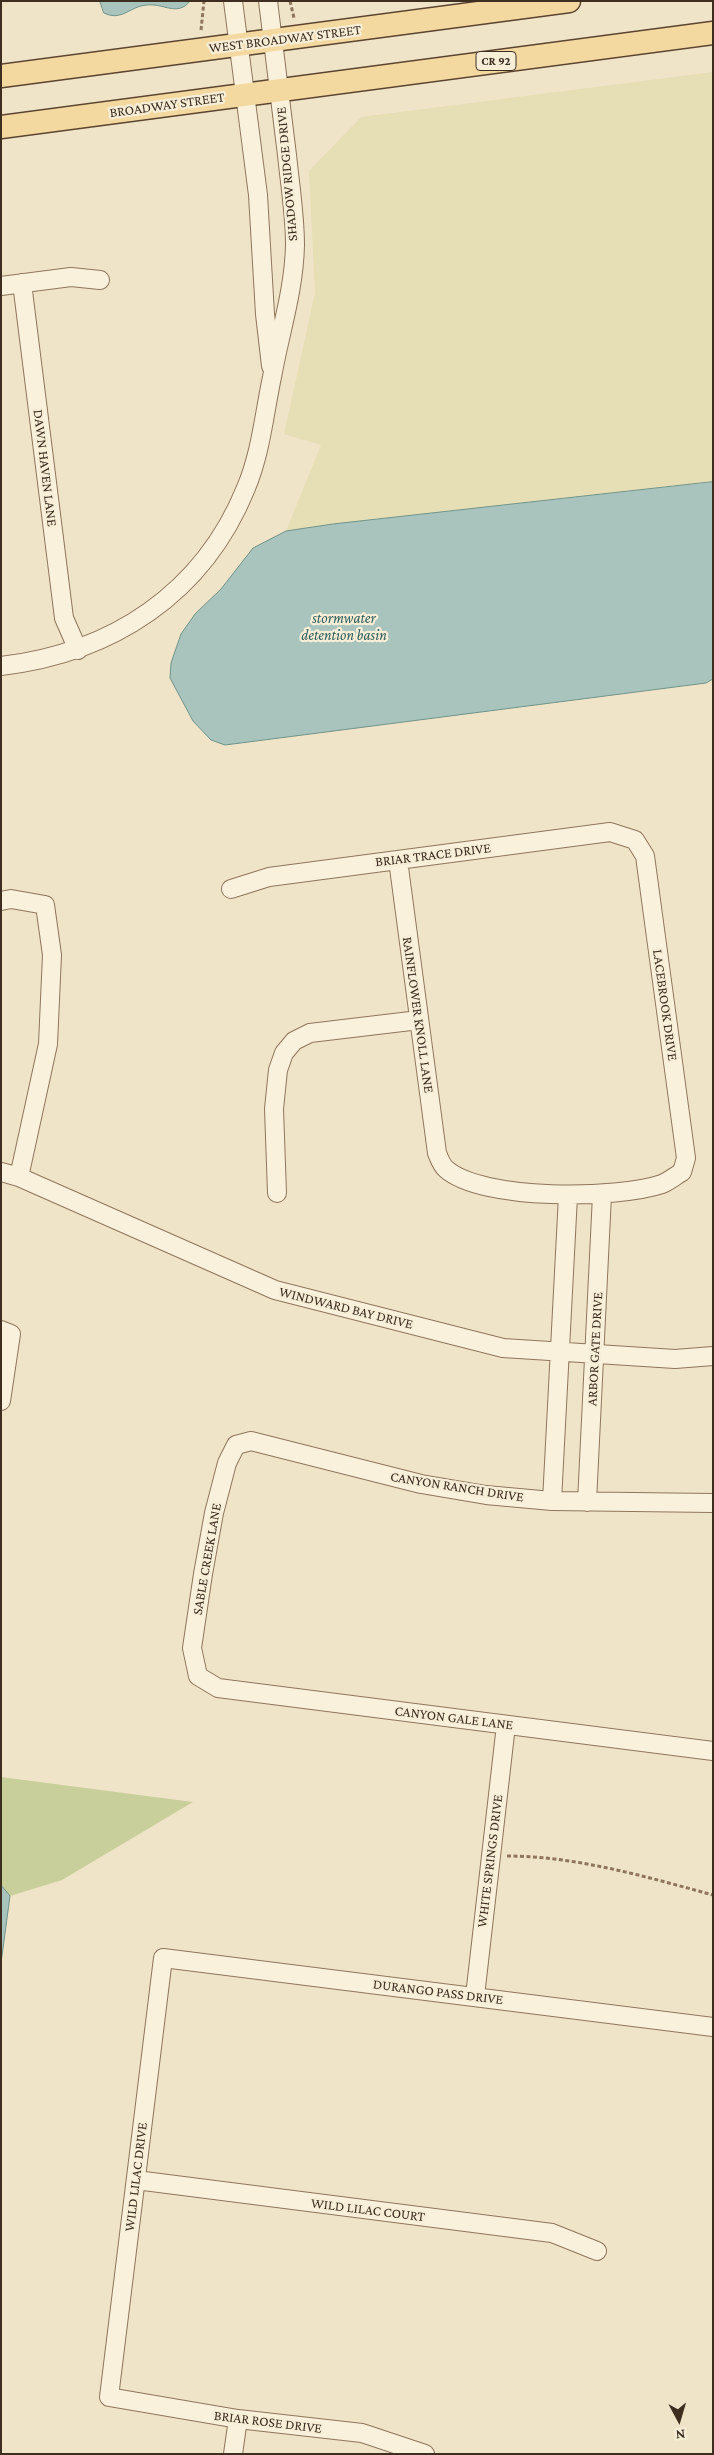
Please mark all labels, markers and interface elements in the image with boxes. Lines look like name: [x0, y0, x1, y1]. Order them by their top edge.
street label: WEST BROADWAY STREET: [208, 21, 362, 57]
road number: CR 92: [476, 51, 516, 70]
street label: BROADWAY STREET: [108, 89, 226, 121]
street label: SHADOW RIDGE DRIVE: [273, 106, 301, 242]
street label: DAWN HAVEN LANE: [29, 409, 61, 527]
water label: stormwater detention basin: [301, 609, 387, 644]
street label: BRIAR TRACE DRIVE: [374, 840, 492, 870]
street label: RAINFLOWER KNOLL LANE: [399, 936, 437, 1094]
street label: LACEBROOK DRIVE: [649, 948, 681, 1062]
street label: WINDWARD BAY DRIVE: [277, 1283, 415, 1333]
street label: ARBOR GATE DRIVE: [584, 1292, 606, 1406]
street label: CANYON RANCH DRIVE: [389, 1468, 525, 1506]
street label: SABLE CREEK LANE: [189, 1502, 225, 1616]
street label: CANYON GALE LANE: [394, 1702, 514, 1734]
street label: WHITE SPRINGS DRIVE: [474, 1794, 506, 1928]
street label: DURANGO PASS DRIVE: [372, 1976, 504, 2008]
street label: WILD LILAC DRIVE: [121, 2121, 151, 2233]
street label: WILD LILAC COURT: [310, 2195, 426, 2225]
north arrow: [654, 2395, 704, 2445]
street label: BRIAR ROSE DRIVE: [213, 2407, 323, 2437]
text: N: [675, 2426, 686, 2443]

